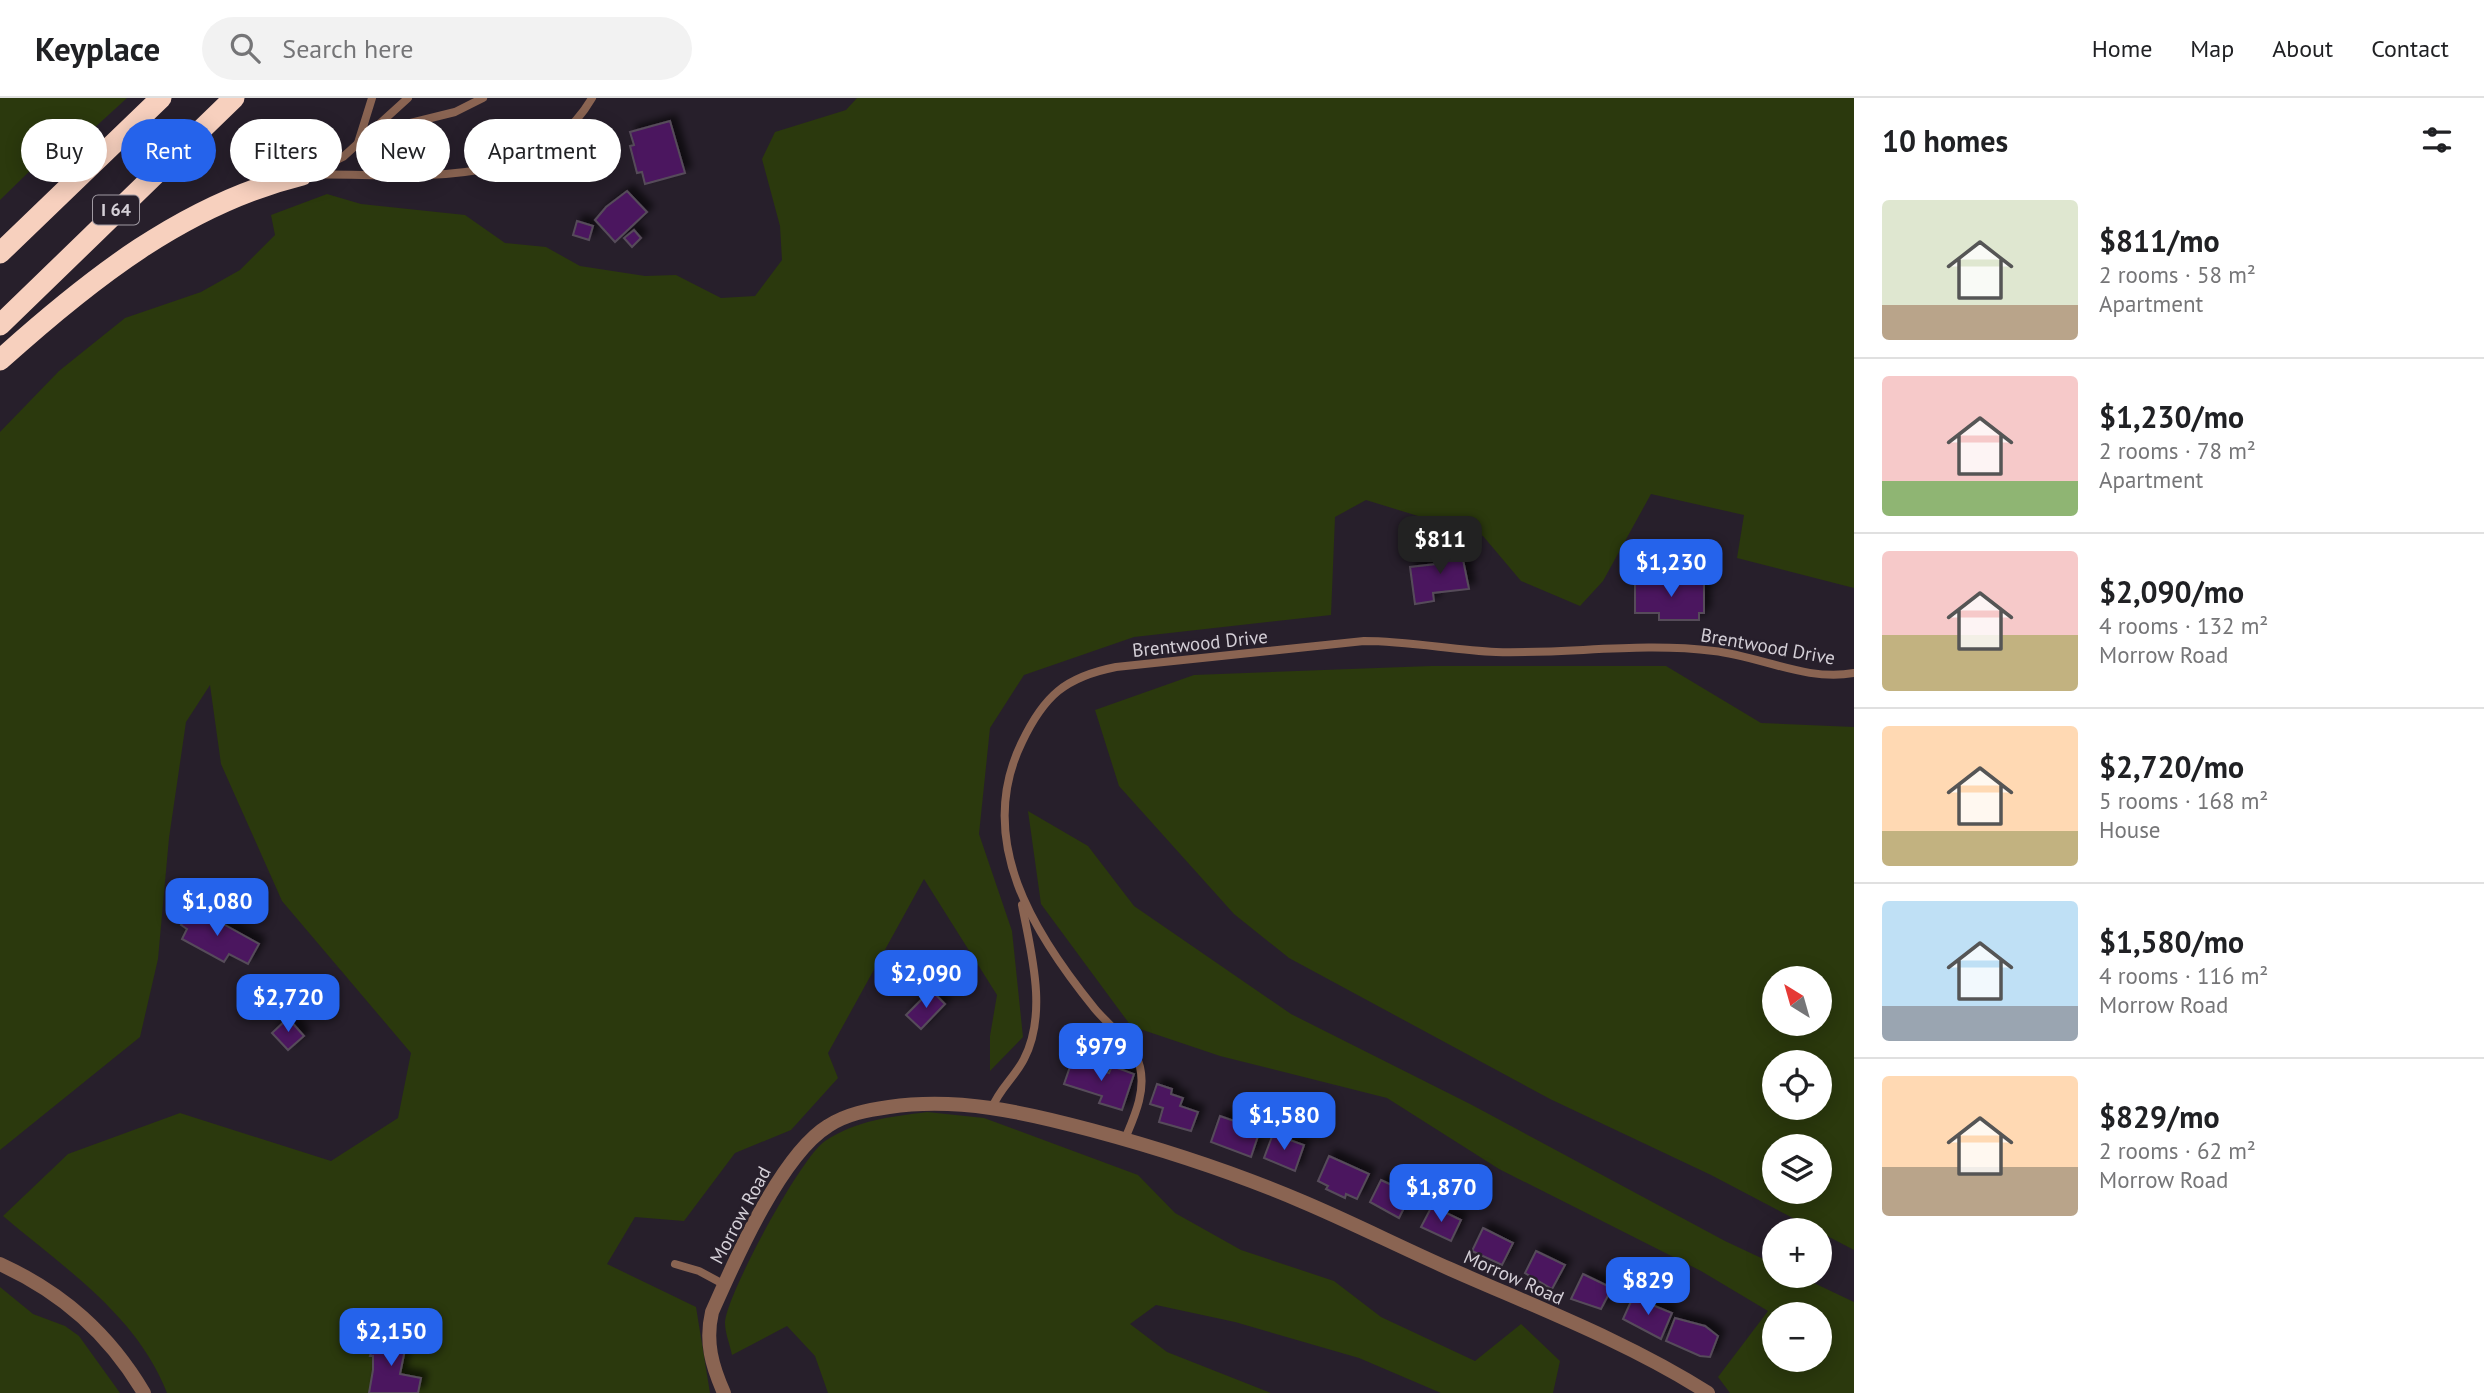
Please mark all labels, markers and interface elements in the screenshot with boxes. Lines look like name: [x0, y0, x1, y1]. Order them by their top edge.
search box: [202, 17, 692, 80]
text: Keyplace: [35, 27, 160, 70]
icon: search: [226, 29, 264, 67]
text: Search here: [282, 32, 413, 65]
text: Home: [2092, 33, 2152, 64]
text: Map: [2190, 33, 2234, 64]
text: About: [2272, 33, 2333, 64]
text: Contact: [2371, 33, 2449, 64]
chip: Buy: [21, 119, 107, 182]
chip: Rent: [121, 119, 216, 182]
chip: Filters: [230, 119, 342, 182]
chip: New: [356, 119, 450, 182]
chip: Apartment: [464, 119, 621, 182]
text: 10 homes: [1882, 121, 2008, 160]
icon: filters: [2418, 121, 2456, 159]
road number: I 64: [93, 196, 139, 225]
text: $811/mo: [2099, 221, 2220, 260]
icon: home: [1938, 228, 2022, 312]
text: 2 rooms · 58 m²: [2099, 260, 2256, 289]
text: Apartment: [2099, 289, 2203, 318]
text: $1,230/mo: [2099, 397, 2244, 436]
icon: home: [1938, 404, 2022, 488]
text: 2 rooms · 78 m²: [2099, 436, 2256, 465]
text: Apartment: [2099, 465, 2203, 494]
pin: $811: [1399, 517, 1481, 576]
text: $811: [1414, 524, 1466, 553]
pin: $1,230: [1614, 540, 1728, 599]
text: $1,230: [1635, 547, 1707, 576]
text: $2,090/mo: [2099, 572, 2244, 611]
icon: home: [1938, 579, 2022, 663]
text: 4 rooms · 132 m²: [2099, 611, 2268, 640]
street label: Brentwood Drive: [1699, 622, 1837, 670]
street label: Brentwood Drive: [1131, 624, 1269, 662]
text: Morrow Road: [2099, 640, 2228, 669]
text: $2,720/mo: [2099, 747, 2244, 786]
icon: home: [1938, 754, 2022, 838]
text: 5 rooms · 168 m²: [2099, 786, 2268, 815]
text: House: [2099, 815, 2161, 844]
pin: $1,080: [160, 878, 274, 938]
text: $1,080: [181, 886, 253, 915]
text: $1,580/mo: [2099, 922, 2244, 961]
icon: home: [1938, 929, 2022, 1013]
pin: $2,090: [869, 950, 983, 1010]
text: $2,090: [890, 958, 962, 987]
text: 4 rooms · 116 m²: [2099, 961, 2268, 990]
north arrow: [1762, 966, 1832, 1036]
map controls: [1762, 966, 1832, 1372]
pin: $2,720: [231, 974, 345, 1034]
text: $2,720: [252, 982, 324, 1011]
text: Morrow Road: [2099, 990, 2228, 1019]
pin: $979: [1060, 1024, 1142, 1083]
text: $979: [1075, 1031, 1127, 1060]
button: locate: [1762, 1050, 1832, 1120]
pin: $1,580: [1227, 1093, 1341, 1152]
text: $829/mo: [2099, 1097, 2220, 1136]
text: $1,580: [1248, 1100, 1320, 1129]
icon: home: [1938, 1104, 2022, 1188]
button: layers: [1762, 1134, 1832, 1204]
text: 2 rooms · 62 m²: [2099, 1136, 2256, 1165]
street label: Morrow Road: [704, 1162, 776, 1268]
pin: $1,870: [1384, 1164, 1498, 1224]
text: Morrow Road: [2099, 1165, 2228, 1194]
text: $1,870: [1405, 1172, 1477, 1201]
button: +: [1762, 1218, 1832, 1288]
street label: Morrow Road: [1460, 1244, 1568, 1310]
pin: $829: [1607, 1258, 1689, 1317]
text: $829: [1622, 1265, 1674, 1294]
button: −: [1762, 1302, 1832, 1372]
pin: $2,150: [334, 1308, 448, 1368]
text: $2,150: [355, 1316, 427, 1345]

